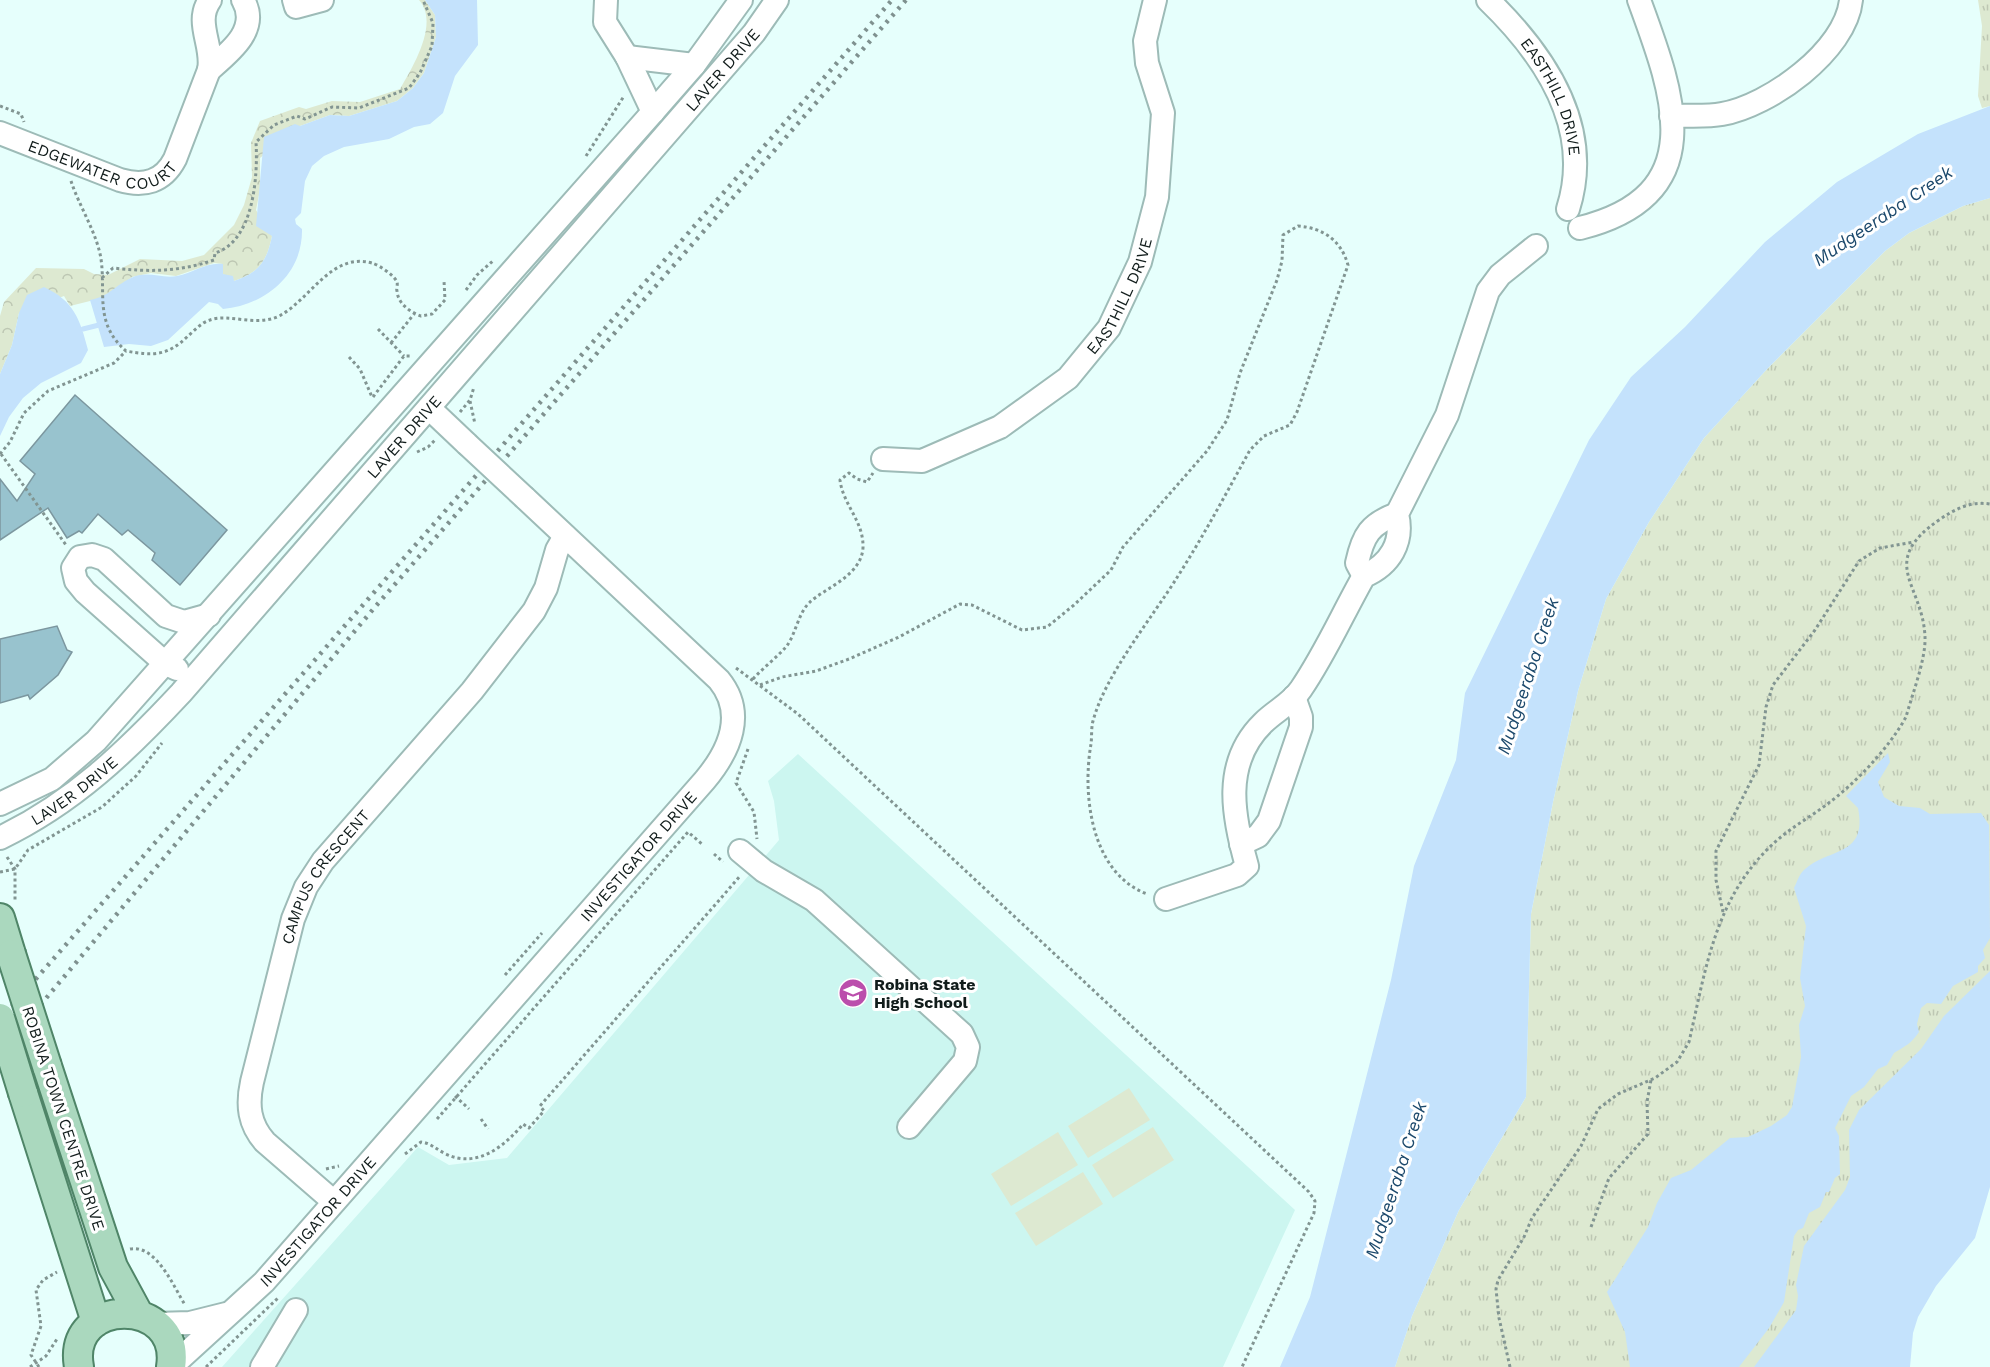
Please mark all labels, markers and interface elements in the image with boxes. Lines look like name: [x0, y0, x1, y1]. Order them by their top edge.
street label: LAVER DRIVE: [682, 25, 764, 115]
street label: EASTHILL DRIVE: [1517, 34, 1584, 156]
street label: EDGEWATER COURT: [25, 136, 181, 193]
water label: Mudgeeraba Creek: [1809, 160, 1957, 270]
street label: EASTHILL DRIVE: [1083, 236, 1156, 358]
street label: LAVER DRIVE: [363, 392, 445, 482]
water label: Mudgeeraba Creek: [1492, 594, 1563, 757]
street label: LAVER DRIVE: [27, 752, 121, 829]
street label: INVESTIGATOR DRIVE: [576, 787, 701, 925]
street label: CAMPUS CRESCENT: [278, 805, 374, 946]
place label: Robina State High School: [874, 975, 975, 1012]
school or university icon: Robina State High School: [837, 977, 869, 1009]
street label: ROBINA TOWN CENTRE DRIVE: [18, 1004, 109, 1233]
water label: Mudgeeraba Creek: [1360, 1098, 1431, 1261]
street label: INVESTIGATOR DRIVE: [256, 1152, 380, 1291]

